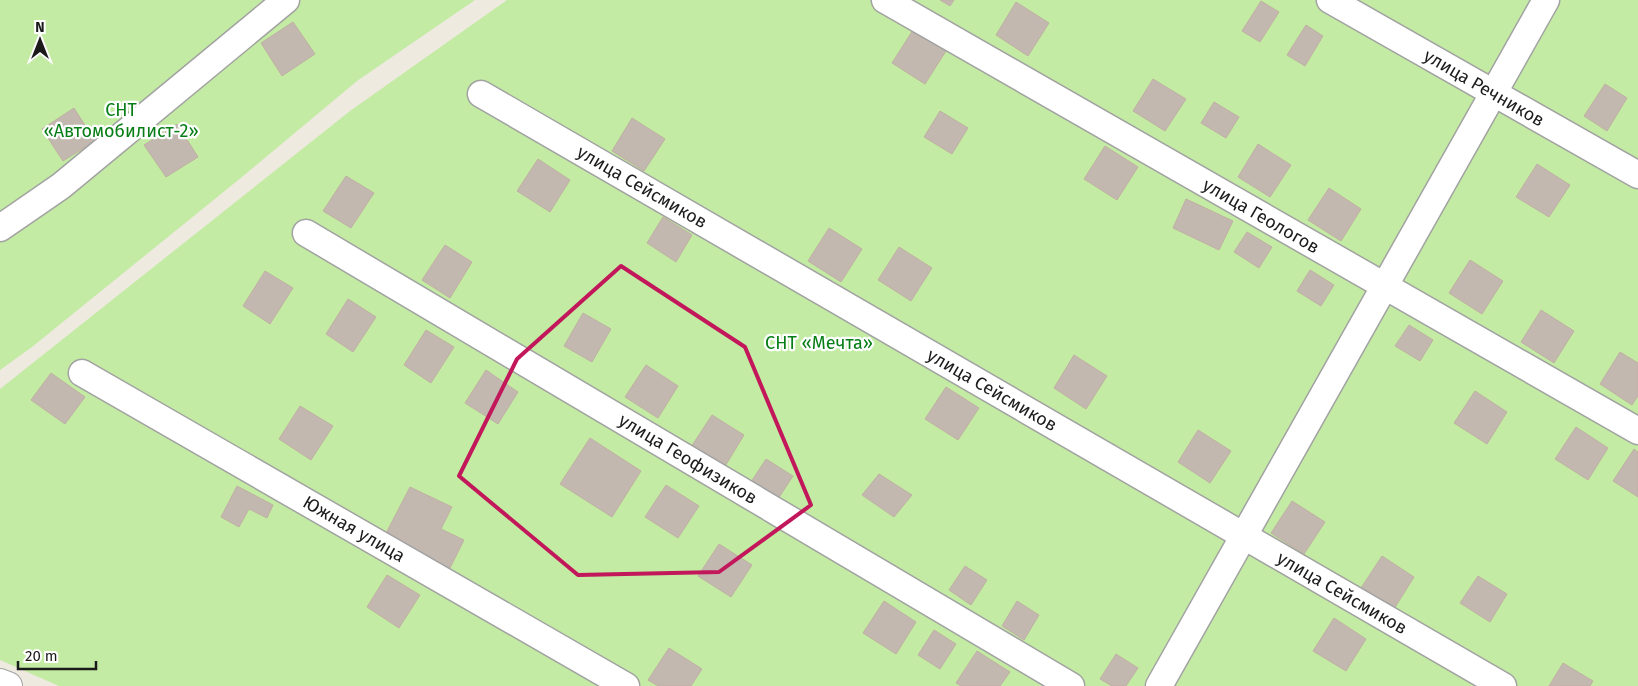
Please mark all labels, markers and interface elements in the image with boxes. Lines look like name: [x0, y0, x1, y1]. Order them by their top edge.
north arrow: [15, 15, 65, 65]
text: N: [35, 19, 45, 36]
street label: улица Речников: [1420, 44, 1548, 132]
park label: СНТ «Автомобилист-2»: [43, 99, 199, 142]
street label: улица Сейсмиков: [573, 141, 711, 233]
street label: улица Геологов: [1199, 174, 1323, 258]
park label: СНТ «Мечта»: [765, 332, 873, 354]
street label: улица Сейсмиков: [923, 344, 1061, 436]
street label: улица Геофизиков: [615, 409, 761, 509]
street label: Южная улица: [299, 491, 409, 567]
street label: улица Сейсмиков: [1273, 547, 1411, 639]
scale bar: [18, 638, 95, 670]
text: 20 m: [25, 647, 58, 665]

